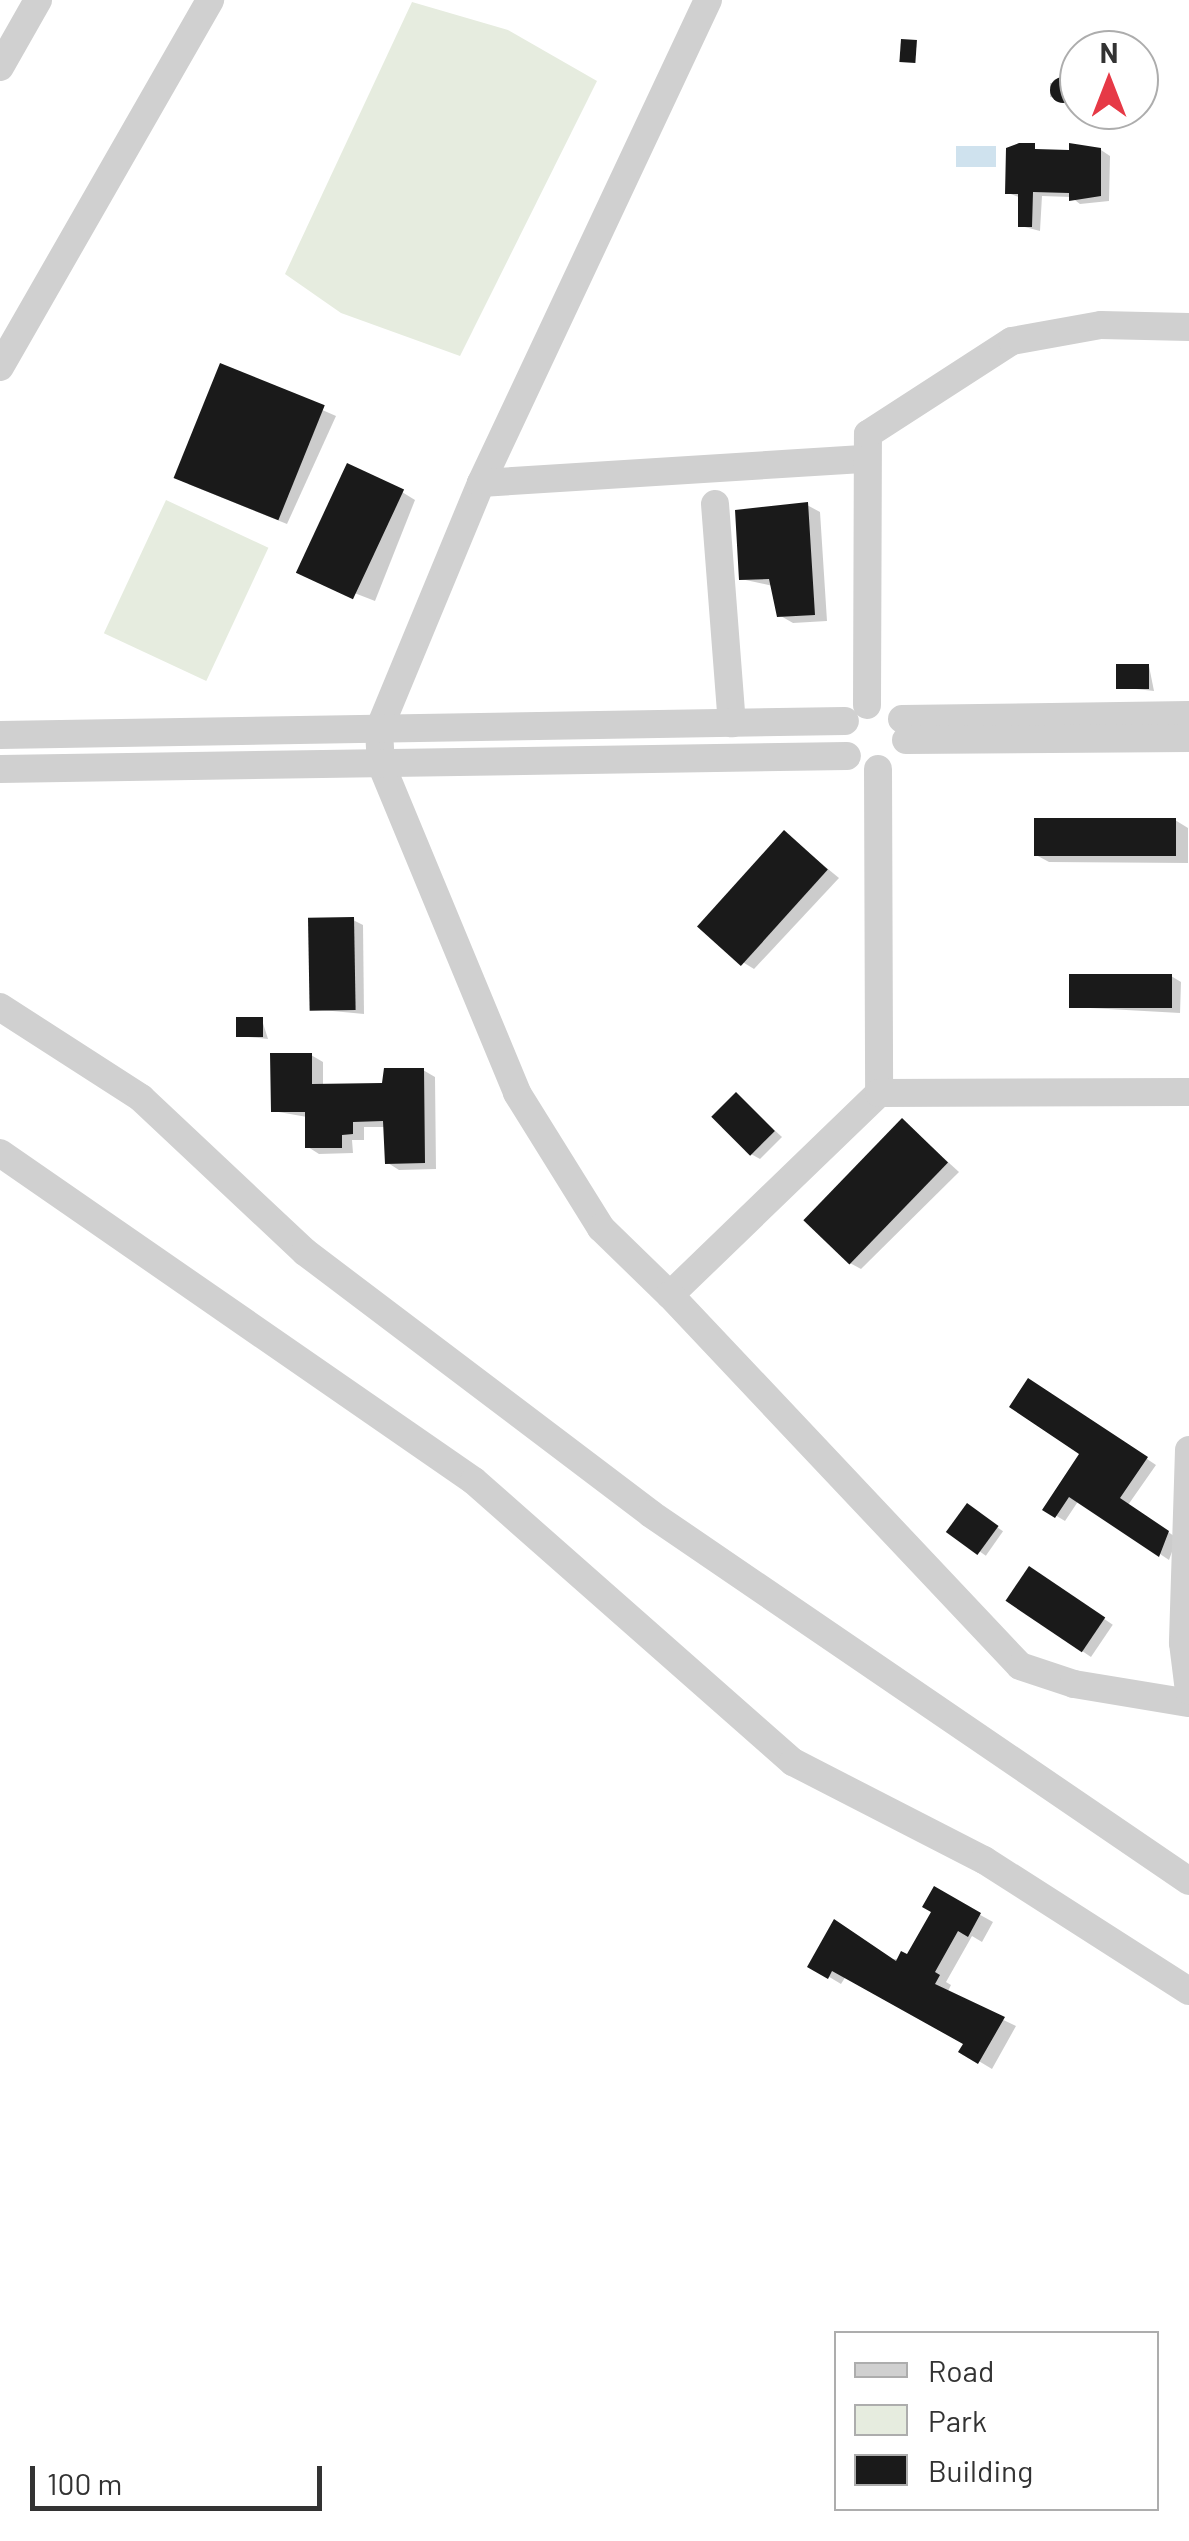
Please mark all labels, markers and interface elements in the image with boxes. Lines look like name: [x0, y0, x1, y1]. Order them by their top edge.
north arrow: [1059, 30, 1159, 130]
text: N: [1100, 35, 1118, 69]
legend: [834, 2331, 1159, 2511]
text: Road: [928, 2352, 994, 2388]
text: Park: [928, 2402, 987, 2438]
scale bar: [35, 2446, 328, 2508]
text: Building: [928, 2452, 1033, 2488]
text: 100 m: [47, 2465, 122, 2501]

